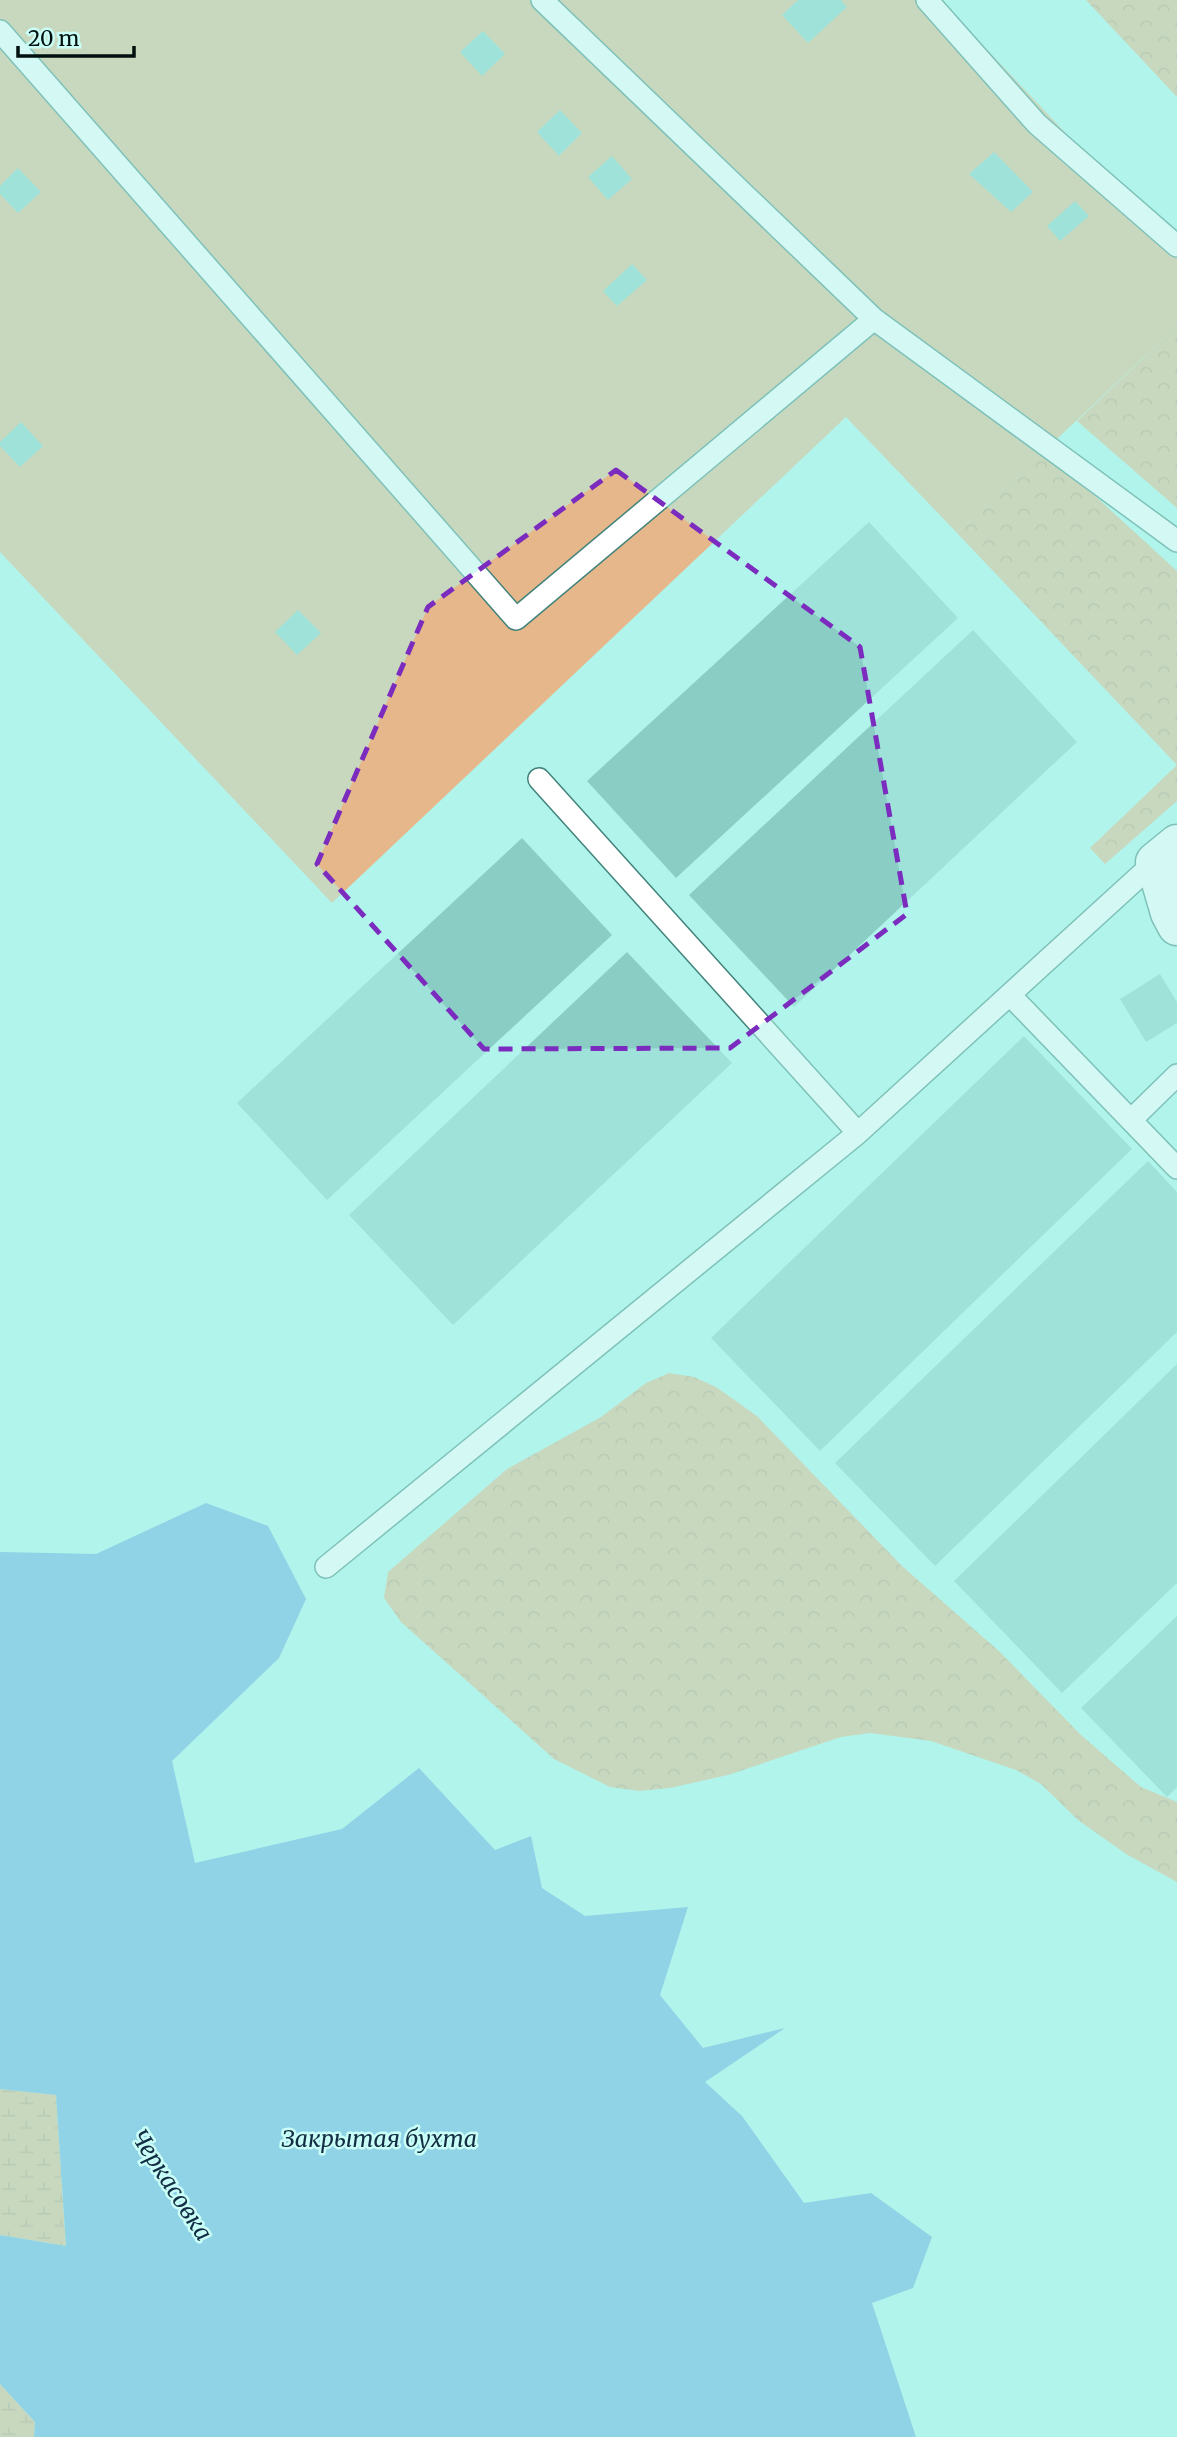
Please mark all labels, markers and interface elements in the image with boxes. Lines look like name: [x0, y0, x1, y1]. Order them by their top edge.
scale bar: [18, 14, 133, 58]
text: 20 m: [28, 25, 80, 52]
water label: Черкасовка: [125, 2124, 219, 2246]
water label: Закрытая бухта: [281, 2124, 477, 2153]

